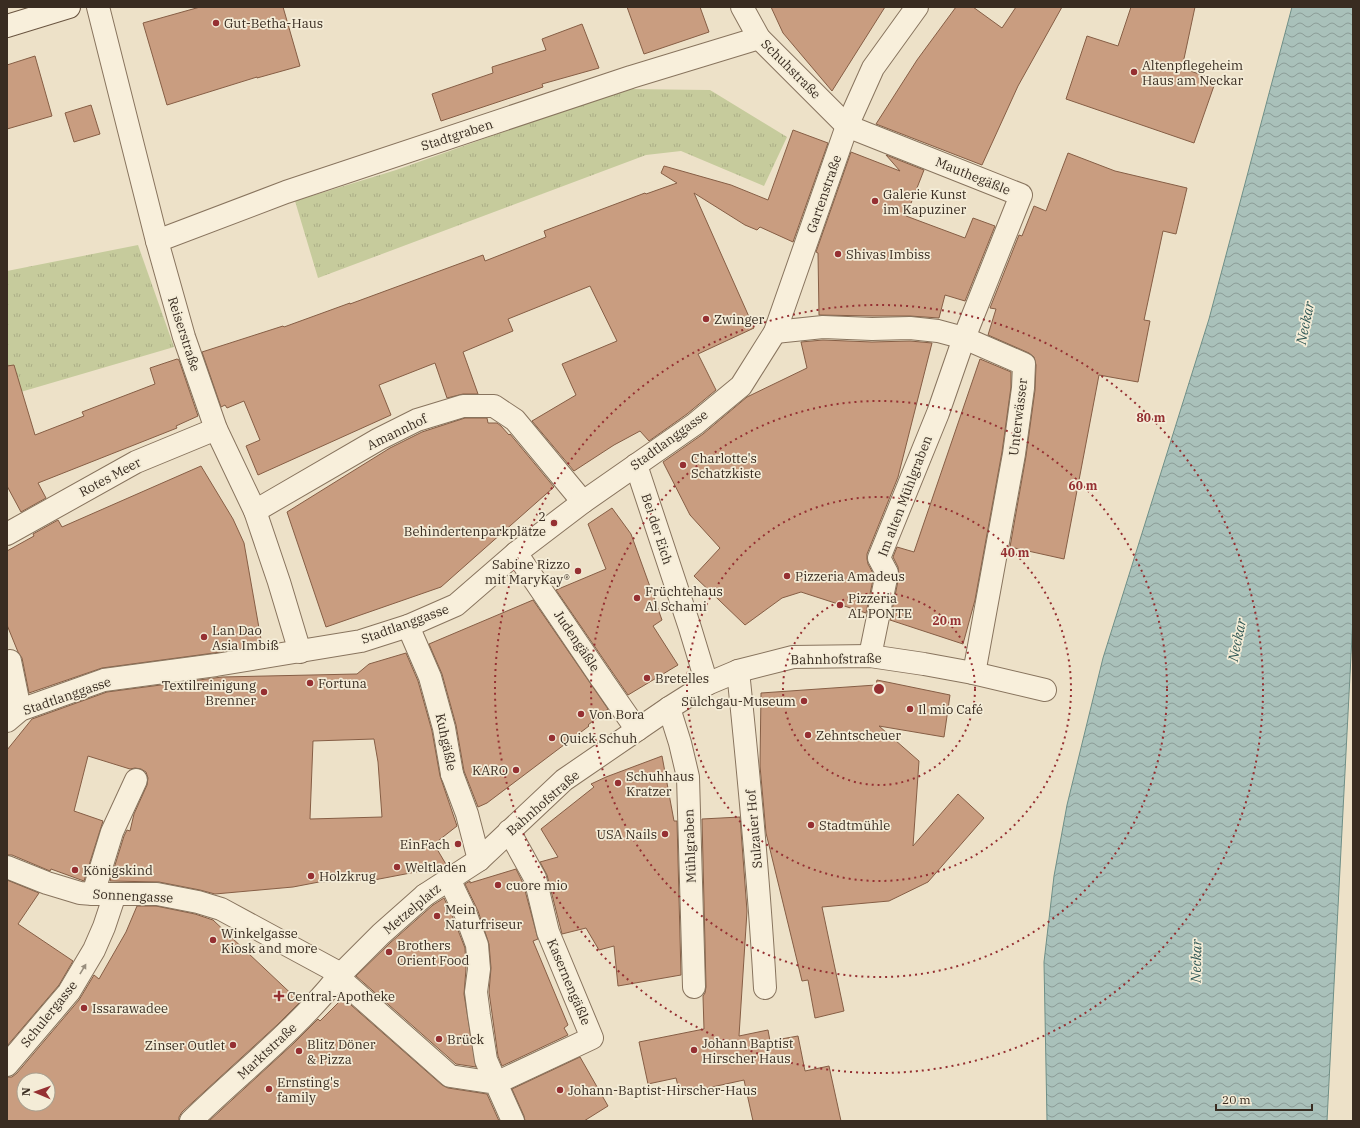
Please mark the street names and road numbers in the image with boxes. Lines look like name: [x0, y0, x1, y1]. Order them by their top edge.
street label: Schuhstraße: [758, 36, 824, 102]
street label: Stadtgraben: [419, 115, 495, 155]
street label: Gartenstraße: [803, 153, 845, 235]
street label: Mauthegäßle: [933, 153, 1013, 199]
street label: Reiserstraße: [164, 294, 204, 374]
street label: Unterwässer: [1005, 377, 1031, 457]
street label: Stadtlanggasse: [627, 406, 711, 474]
street label: Amannhof: [364, 409, 431, 454]
street label: Im alten Mühlgraben: [874, 433, 936, 559]
street label: Rotes Meer: [76, 453, 144, 500]
street label: Bei der Eich: [638, 491, 676, 567]
street label: Stadtlanggasse: [359, 600, 451, 648]
street label: Judengäßle: [550, 607, 604, 675]
street label: Bahnhofstraße: [790, 650, 882, 668]
street label: Stadtlanggasse: [21, 673, 113, 719]
street label: Kuhgäßle: [432, 712, 460, 772]
street label: Bahnhofstraße: [503, 767, 583, 839]
street label: Sulzauer Hof: [742, 787, 766, 869]
street label: Mühlgraben: [680, 809, 700, 883]
street label: Metzelplatz: [380, 880, 444, 938]
street label: Sonnengasse: [92, 885, 174, 907]
street label: Kasernengäßle: [543, 936, 595, 1028]
street label: Schulergasse: [17, 977, 81, 1051]
street label: Marktstraße: [234, 1019, 300, 1083]

